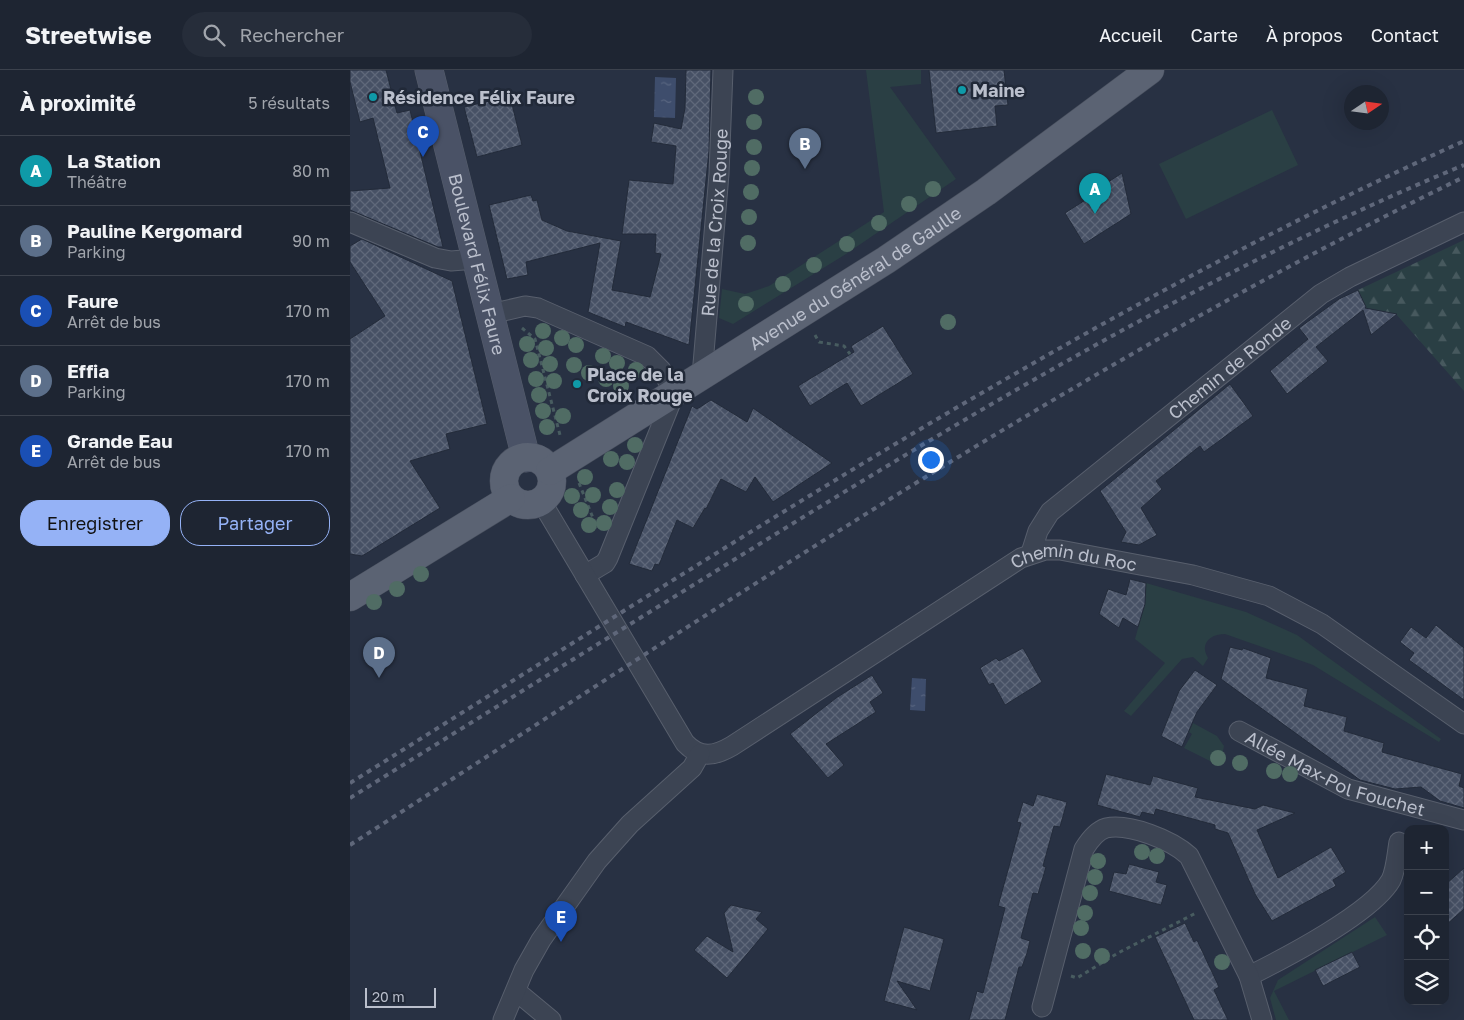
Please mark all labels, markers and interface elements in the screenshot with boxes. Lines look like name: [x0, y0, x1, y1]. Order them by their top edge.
search box: [182, 12, 532, 57]
text: Streetwise: [25, 20, 152, 49]
icon: search: [200, 21, 228, 49]
text: Rechercher: [240, 23, 344, 46]
text: Accueil: [1099, 24, 1163, 46]
text: Carte: [1191, 24, 1238, 46]
text: À propos: [1266, 24, 1343, 46]
text: Contact: [1371, 24, 1439, 46]
place label: Maine: [972, 79, 1025, 101]
marker: Maine: [956, 84, 968, 96]
north arrow: [1344, 85, 1389, 130]
place label: Résidence Félix Faure: [383, 86, 575, 108]
text: À proximité: [20, 90, 136, 116]
marker: Résidence Félix Faure: [367, 91, 379, 103]
text: 5 résultats: [248, 93, 330, 113]
pin: C: [407, 116, 439, 157]
street label: Rue de la Croix Rouge: [696, 128, 732, 317]
pin: B: [789, 128, 821, 169]
text: La Station: [67, 149, 161, 172]
text: A: [30, 161, 42, 181]
text: 80 m: [292, 161, 330, 181]
street label: Boulevard Félix Faure: [444, 171, 511, 357]
text: Théâtre: [67, 172, 127, 192]
pin: A: [1079, 173, 1111, 214]
street label: Avenue du Général de Gaulle: [745, 201, 965, 354]
text: Pauline Kergomard: [67, 219, 242, 242]
text: B: [30, 231, 42, 251]
text: 90 m: [292, 231, 330, 251]
text: Parking: [67, 242, 126, 262]
text: Faure: [67, 289, 119, 312]
text: C: [30, 301, 42, 321]
text: 170 m: [286, 301, 330, 321]
street label: Chemin de Ronde: [1164, 311, 1296, 424]
text: Arrêt de bus: [67, 312, 161, 332]
text: Effia: [67, 359, 109, 382]
place label: Place de la Croix Rouge: [587, 363, 693, 406]
text: D: [30, 371, 42, 391]
text: 170 m: [286, 371, 330, 391]
marker: Place de la Croix Rouge: [571, 378, 583, 390]
text: Parking: [67, 382, 126, 402]
text: Grande Eau: [67, 429, 172, 452]
text: E: [31, 441, 41, 461]
text: 170 m: [286, 441, 330, 461]
your location: [918, 447, 944, 473]
text: Arrêt de bus: [67, 452, 161, 472]
button: Enregistrer: [20, 500, 170, 546]
button: Partager: [180, 500, 330, 546]
street label: Chemin du Roc: [1006, 539, 1139, 575]
pin: D: [363, 637, 395, 678]
street label: Allée Max-Pol Fouchet: [1242, 726, 1427, 820]
map controls: [1404, 825, 1449, 1005]
button: +: [1404, 825, 1449, 870]
button: −: [1404, 870, 1449, 915]
pin: E: [545, 901, 577, 942]
button: locate: [1404, 915, 1449, 960]
button: layers: [1404, 960, 1449, 1005]
scale bar: [365, 985, 436, 1008]
text: 20 m: [372, 988, 405, 1005]

